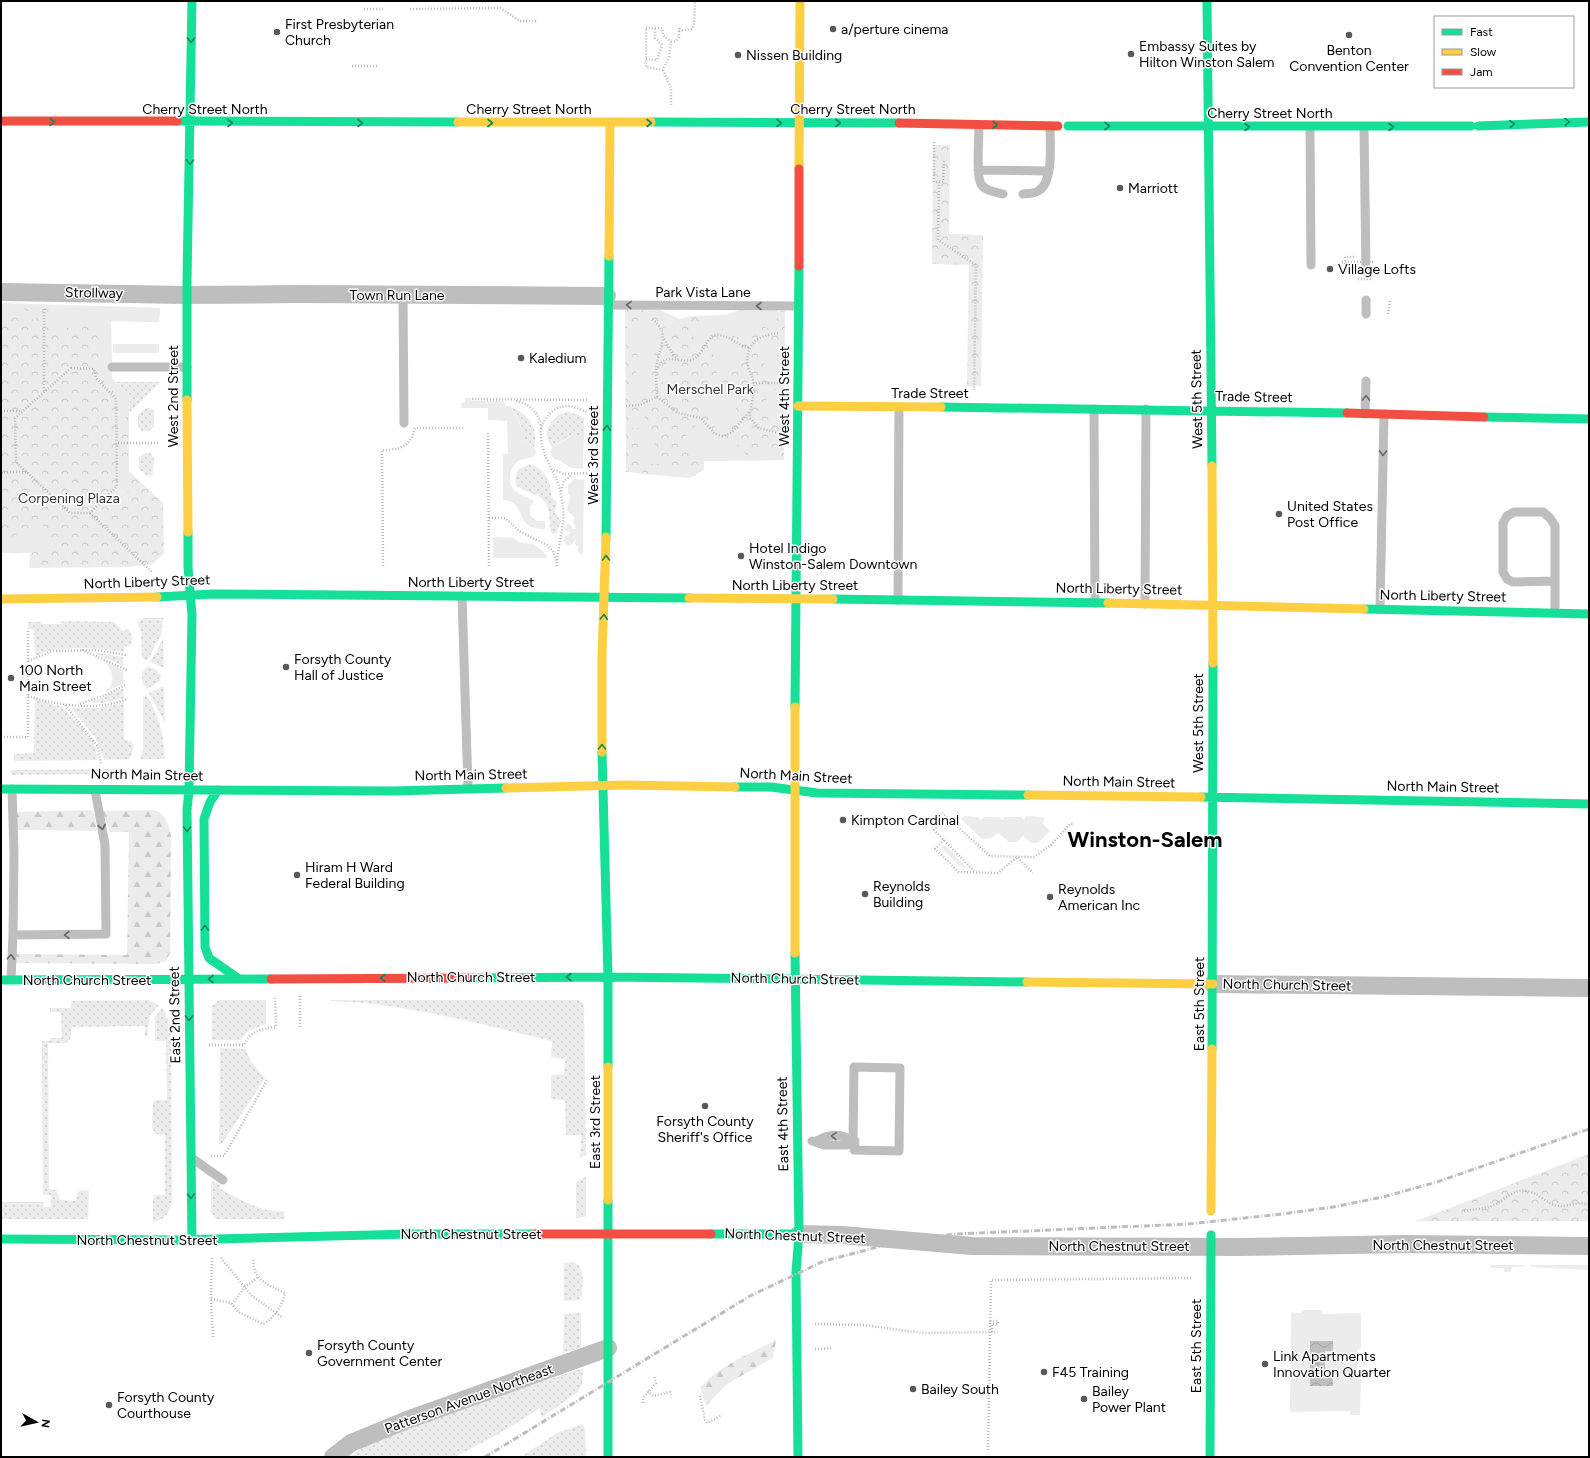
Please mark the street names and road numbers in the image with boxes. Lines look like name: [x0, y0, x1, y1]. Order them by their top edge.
street label: Cherry Street North: [142, 101, 268, 118]
street label: Cherry Street North: [466, 101, 592, 118]
street label: Cherry Street North: [790, 101, 916, 118]
street label: Cherry Street North: [1207, 105, 1333, 122]
street label: Strollway: [65, 284, 124, 302]
street label: Park Vista Lane: [655, 284, 751, 301]
street label: Town Run Lane: [350, 287, 445, 304]
street label: West 2nd Street: [165, 345, 182, 447]
street label: West 4th Street: [776, 346, 793, 446]
street label: West 5th Street: [1188, 349, 1206, 449]
street label: Trade Street: [891, 385, 969, 402]
street label: Trade Street: [1215, 388, 1293, 406]
street label: West 3rd Street: [585, 406, 602, 505]
street label: North Liberty Street: [83, 571, 211, 593]
street label: North Liberty Street: [408, 574, 534, 591]
street label: North Liberty Street: [732, 577, 858, 594]
street label: North Liberty Street: [1056, 579, 1182, 599]
street label: North Liberty Street: [1380, 586, 1506, 606]
street label: West 5th Street: [1190, 673, 1207, 773]
street label: North Main Street: [739, 765, 853, 787]
street label: North Main Street: [90, 766, 204, 784]
street label: North Main Street: [414, 766, 528, 784]
street label: North Main Street: [1062, 773, 1176, 791]
street label: North Main Street: [1386, 778, 1500, 796]
street label: East 5th Street: [1191, 957, 1208, 1051]
street label: East 2nd Street: [166, 966, 184, 1064]
street label: North Church Street: [407, 969, 535, 986]
street label: North Church Street: [730, 969, 860, 989]
street label: North Church Street: [23, 972, 151, 989]
street label: North Church Street: [1222, 975, 1352, 995]
street label: East 3rd Street: [587, 1075, 604, 1169]
street label: East 4th Street: [774, 1076, 792, 1172]
street label: North Chestnut Street: [724, 1225, 866, 1247]
street label: North Chestnut Street: [400, 1226, 542, 1243]
street label: North Chestnut Street: [76, 1232, 218, 1249]
street label: North Chestnut Street: [1372, 1237, 1514, 1254]
street label: North Chestnut Street: [1048, 1238, 1190, 1255]
street label: East 5th Street: [1188, 1299, 1205, 1393]
street label: Patterson Avenue Northeast: [382, 1361, 556, 1437]

